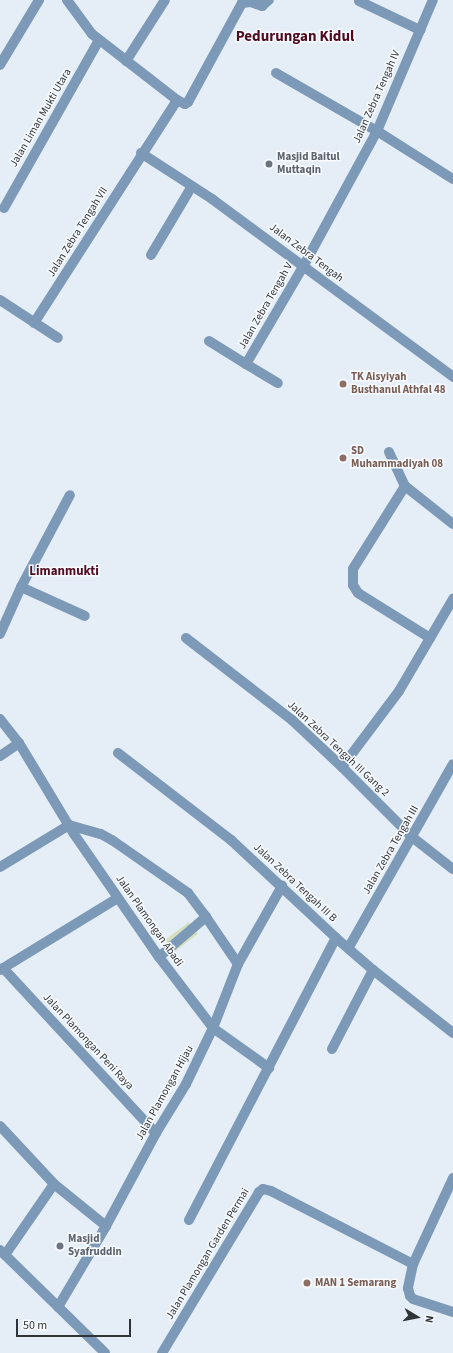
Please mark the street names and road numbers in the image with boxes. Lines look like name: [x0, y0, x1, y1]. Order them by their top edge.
street label: Jalan Zebra Tengah IV: [351, 49, 403, 145]
street label: Jalan Liman Mukti Utara: [7, 66, 75, 170]
street label: Jalan Zebra Tengah VII: [45, 185, 111, 279]
street label: Jalan Zebra Tengah: [266, 221, 346, 285]
street label: Jalan Zebra Tengah V: [236, 261, 296, 351]
street label: Jalan Zebra Tengah III Gang 2: [284, 698, 392, 800]
street label: Jalan Zebra Tengah III: [360, 803, 422, 897]
street label: Jalan Zebra Tengah III B: [251, 841, 339, 925]
street label: Jalan Plamongan Abadi: [112, 873, 186, 969]
street label: Jalan Plamongan Peni Raya: [40, 991, 136, 1093]
street label: Jalan Plamongan Hijau: [133, 1043, 197, 1143]
street label: Jalan Plamongan Garden Permai: [164, 1186, 252, 1322]

